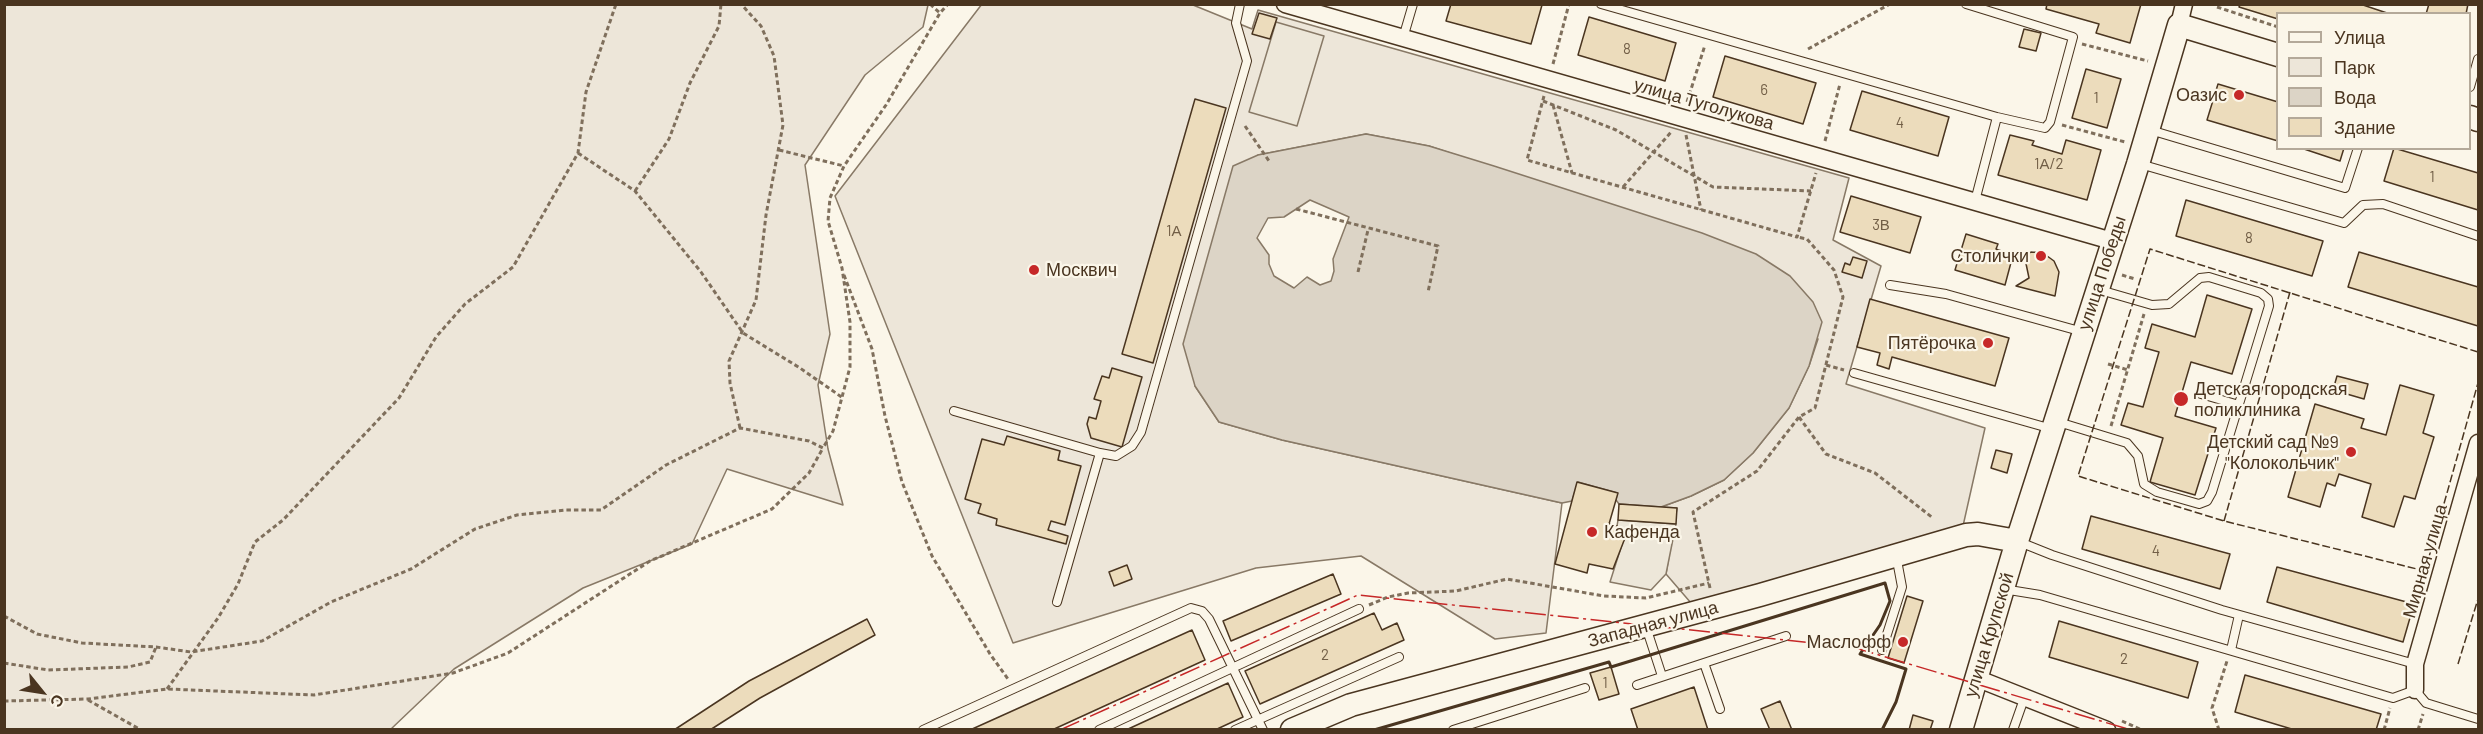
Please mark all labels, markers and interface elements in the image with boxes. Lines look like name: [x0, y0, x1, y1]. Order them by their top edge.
legend: [2276, 12, 2471, 150]
text: Улица: [2334, 26, 2385, 48]
house number: 8: [1623, 40, 1631, 58]
text: Парк: [2334, 56, 2375, 78]
street label: улица Туголукова: [1631, 74, 1777, 134]
house number: 6: [1760, 81, 1768, 99]
place label: Оазис: [2176, 84, 2227, 106]
text: Вода: [2334, 86, 2376, 108]
marker: Оазис: [2232, 88, 2246, 102]
house number: 1: [2093, 89, 2099, 107]
house number: 4: [1896, 114, 1904, 132]
text: Здание: [2334, 116, 2395, 138]
house number: 1А/2: [2034, 155, 2064, 173]
house number: 1: [2429, 168, 2435, 186]
street label: улица Победы: [2073, 213, 2131, 333]
house number: 3В: [1872, 216, 1890, 234]
house number: 1А: [1166, 222, 1182, 240]
house number: 8: [2245, 229, 2253, 247]
place label: Столички: [1950, 245, 2029, 267]
marker: Столички: [2034, 249, 2048, 263]
place label: Москвич: [1046, 259, 1117, 281]
marker: Москвич: [1027, 263, 1041, 277]
place label: Пятёрочка: [1888, 332, 1976, 354]
marker: Пятёрочка: [1981, 336, 1995, 350]
place label: Детская городская поликлиника: [2194, 378, 2348, 420]
marker: Детская городская поликлиника: [2172, 390, 2190, 408]
place label: Детский сад №9 "Колокольчик": [2207, 431, 2339, 474]
marker: Детский сад №9 "Колокольчик": [2344, 445, 2358, 459]
street label: Мирная улица: [2398, 501, 2452, 621]
place label: Кафенда: [1604, 521, 1680, 543]
marker: Кафенда: [1585, 525, 1599, 539]
house number: 4: [2152, 542, 2160, 560]
street label: улица Крупской: [1960, 570, 2018, 700]
street label: Западная улица: [1586, 596, 1720, 652]
place label: Маслофф: [1806, 631, 1891, 653]
marker: Маслофф: [1896, 635, 1910, 649]
house number: 2: [1321, 646, 1329, 664]
house number: 2: [2120, 650, 2128, 668]
north arrow: [12, 662, 72, 722]
house number: 1: [1602, 674, 1608, 692]
text: С: [47, 691, 69, 711]

